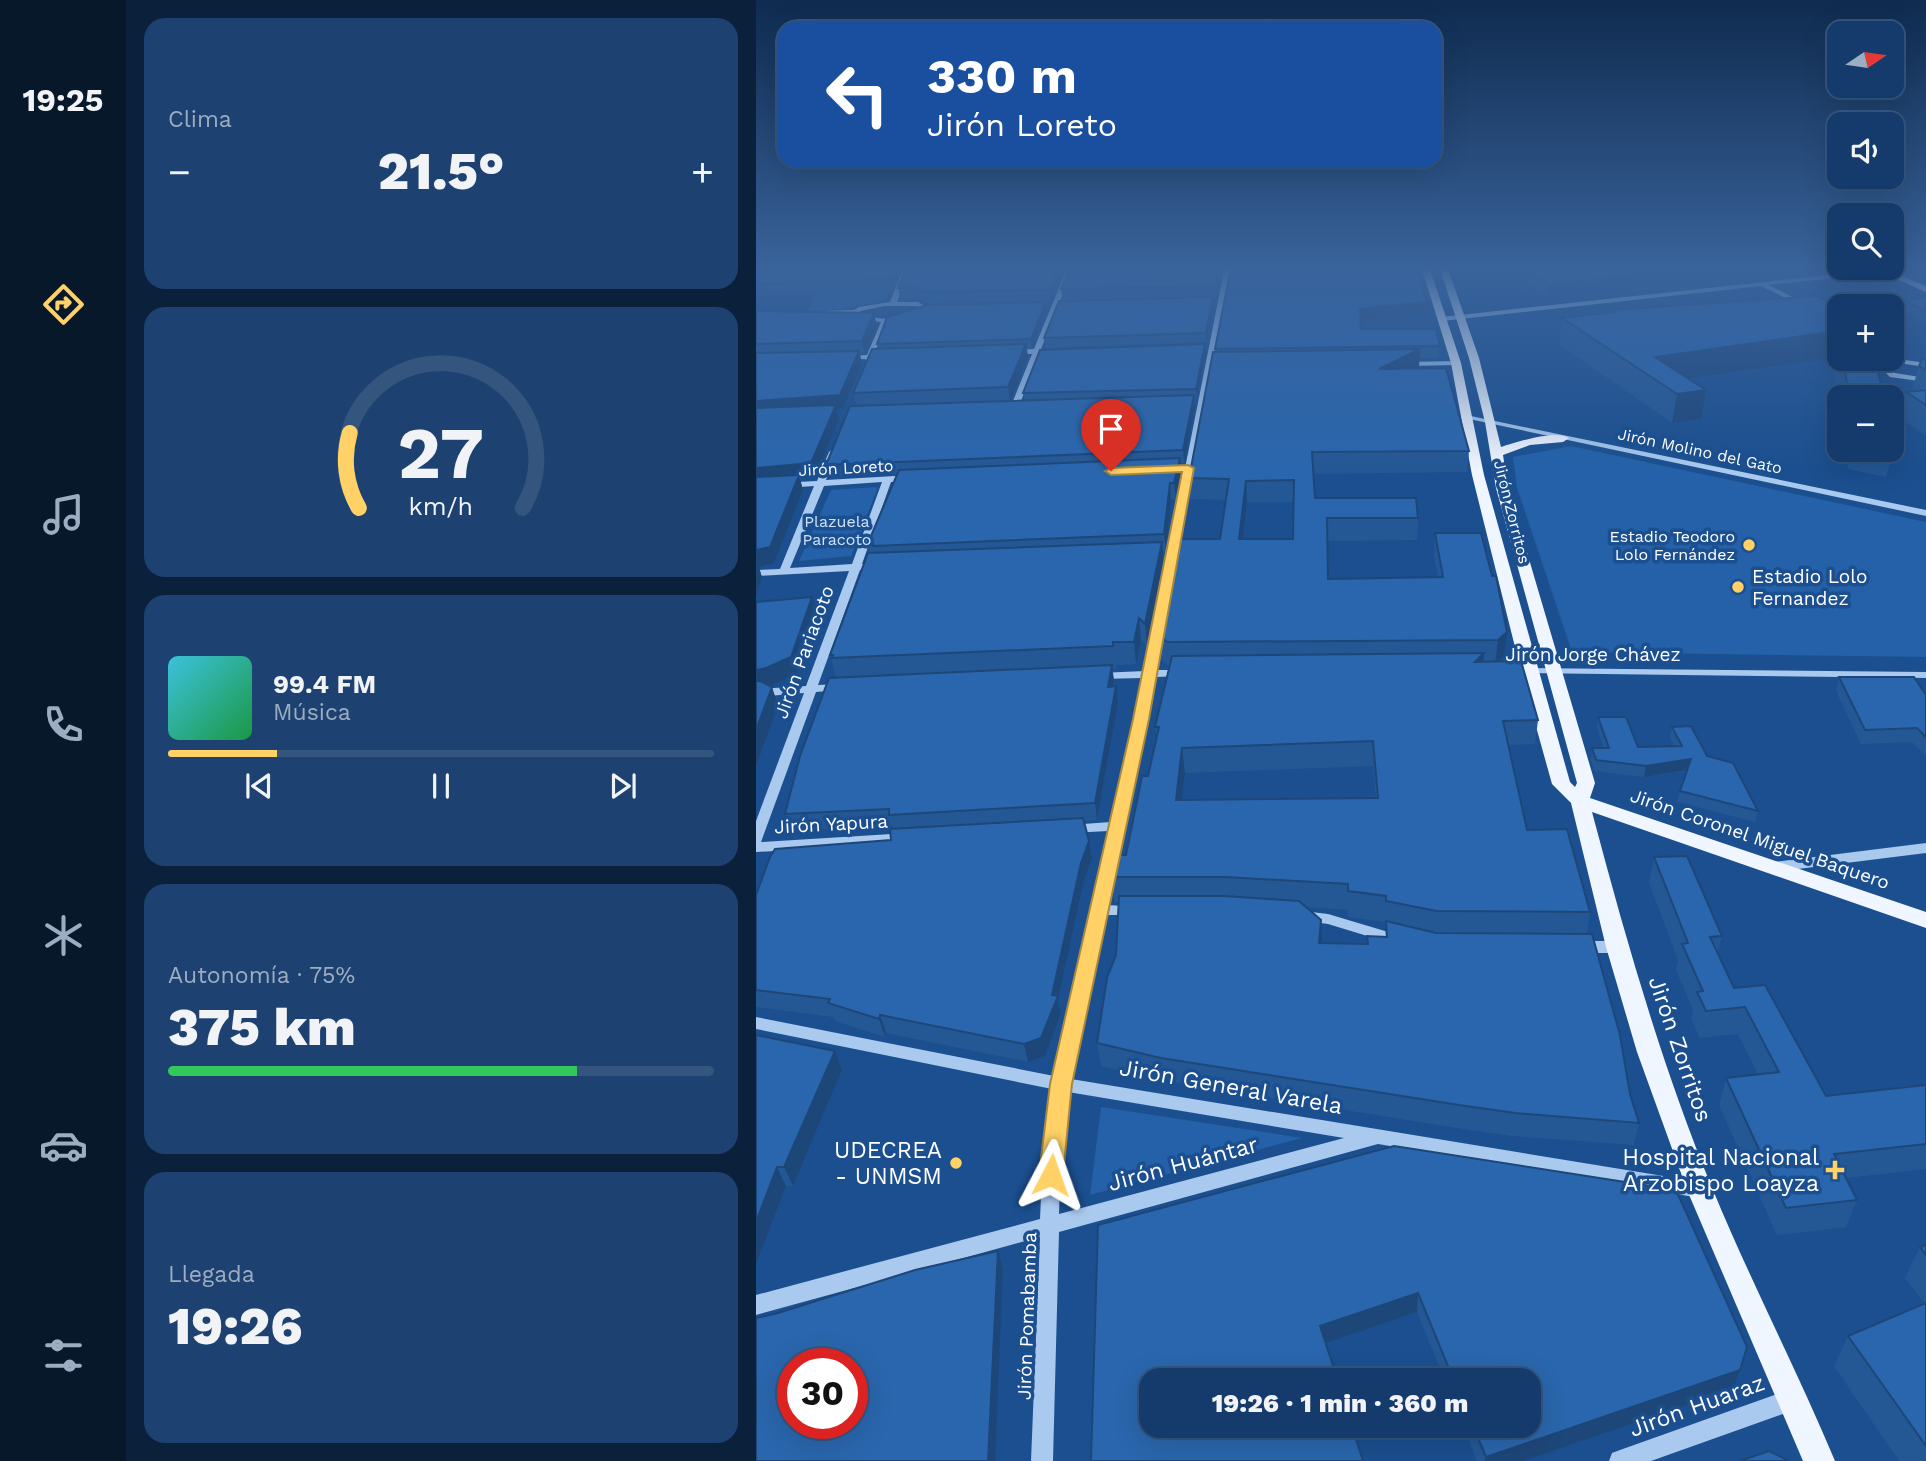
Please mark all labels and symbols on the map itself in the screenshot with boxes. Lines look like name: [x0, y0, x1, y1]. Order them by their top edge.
north arrow: [1827, 21, 1904, 98]
pin: [1081, 399, 1141, 471]
street label: Jirón Molino del Gato: [1616, 424, 1784, 478]
street label: Jirón Loreto: [798, 456, 894, 480]
street label: Jirón Zorritos: [1490, 458, 1534, 566]
park label: Plazuela Paracoto: [803, 512, 871, 549]
place label: Estadio Teodoro Lolo Fernández: [1609, 527, 1735, 564]
marker: Estadio Teodoro Lolo Fernández: [1741, 537, 1757, 553]
place label: Estadio Lolo Fernandez: [1752, 565, 1867, 610]
marker: Estadio Lolo Fernandez: [1730, 579, 1746, 595]
street label: Jirón Pariacoto: [769, 582, 839, 722]
street label: Jirón Jorge Chávez: [1505, 643, 1681, 666]
street label: Jirón Coronel Miguel Baquero: [1627, 784, 1893, 894]
street label: Jirón Yapura: [774, 810, 889, 838]
street label: Jirón Zorritos: [1642, 973, 1718, 1125]
street label: Jirón General Varela: [1118, 1054, 1344, 1120]
street label: Jirón Huántar: [1105, 1131, 1261, 1197]
place label: UDECREA - UNMSM: [834, 1137, 942, 1190]
position arrow: [1014, 1138, 1088, 1212]
place label: Hospital Nacional Arzobispo Loayza: [1622, 1144, 1819, 1197]
marker: UDECREA - UNMSM: [948, 1155, 964, 1171]
marker: Hospital Nacional Arzobispo Loayza: [1825, 1160, 1845, 1180]
street label: Jirón Pomabamba: [1013, 1231, 1041, 1400]
speed limit sign: 30: [777, 1348, 868, 1439]
street label: Jirón Huaraz: [1626, 1369, 1768, 1443]

